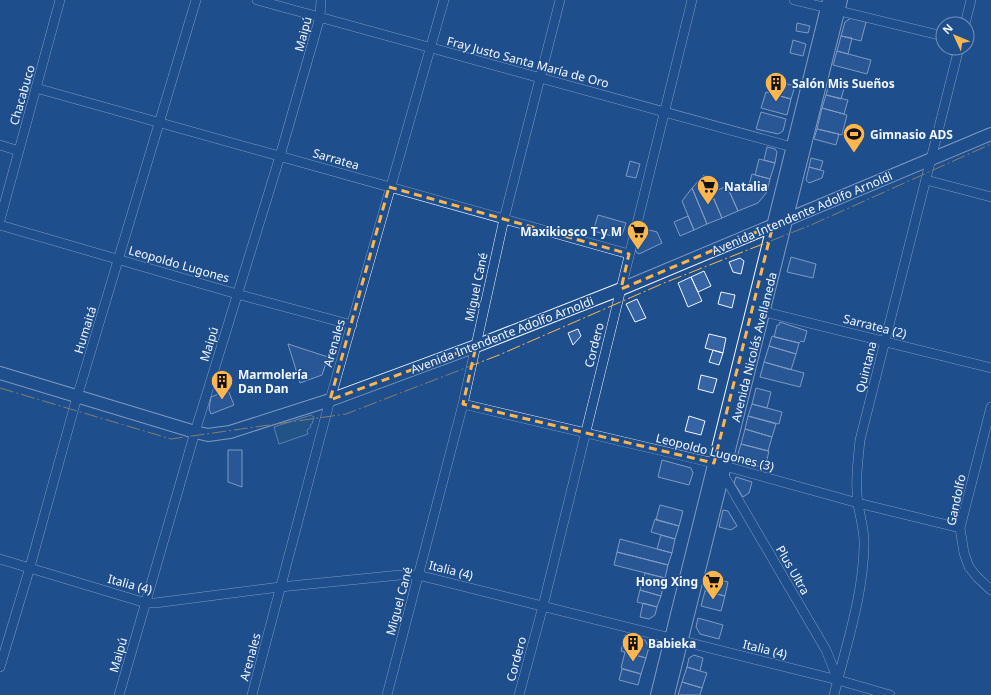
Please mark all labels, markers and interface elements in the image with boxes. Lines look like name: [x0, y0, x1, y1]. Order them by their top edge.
street label: Maipú: [290, 15, 316, 53]
north arrow: [935, 16, 975, 56]
text: N: [939, 20, 956, 37]
street label: Fray Justo Santa María de Oro: [445, 32, 611, 92]
street label: Chacabuco: [5, 63, 39, 127]
building icon: Salón Mis Sueños: [763, 70, 789, 103]
place label: Salón Mis Sueños: [792, 75, 895, 92]
sports icon: Gimnasio ADS: [841, 121, 867, 154]
place label: Gimnasio ADS: [870, 126, 953, 143]
street label: Sarratea: [311, 144, 361, 174]
street label: Avenida Intendente Adolfo Arnoldi: [709, 167, 895, 259]
supermarket icon: Natalia: [695, 173, 721, 206]
place label: Natalia: [724, 178, 768, 195]
supermarket icon: Maxikiosco T y M: [625, 218, 651, 251]
place label: Maxikiosco T y M: [520, 223, 622, 240]
street label: Leopoldo Lugones: [127, 241, 232, 287]
street label: Miguel Cané: [460, 251, 492, 323]
street label: Avenida Nicolás Avellaneda: [727, 270, 781, 424]
street label: Avenida Intendente Adolfo Arnoldi: [408, 292, 596, 378]
street label: Humaitá: [70, 304, 100, 356]
street label: Sarratea (2): [842, 310, 909, 342]
street label: Arenales: [319, 317, 349, 369]
street label: Cordero: [580, 321, 608, 369]
street label: Maipú: [196, 325, 222, 363]
street label: Quintana: [851, 339, 881, 395]
place label: Marmolería Dan Dan: [238, 366, 308, 397]
building icon: Marmolería Dan Dan: [209, 368, 235, 401]
street label: Leopoldo Lugones (3): [654, 429, 776, 475]
street label: Gandolfo: [942, 473, 970, 527]
street label: Plus Ultra: [772, 542, 814, 598]
street label: Italia (4): [427, 556, 475, 584]
street label: Miguel Cané: [382, 565, 416, 637]
supermarket icon: Hong Xing: [700, 568, 726, 601]
street label: Italia (4): [106, 570, 154, 598]
place label: Hong Xing: [636, 573, 698, 590]
building icon: Babieka: [620, 630, 646, 663]
street label: Arenales: [235, 631, 265, 683]
street label: Cordero: [502, 635, 530, 683]
place label: Babieka: [648, 635, 696, 652]
street label: Italia (4): [741, 635, 789, 663]
street label: Maipú: [105, 636, 131, 674]

